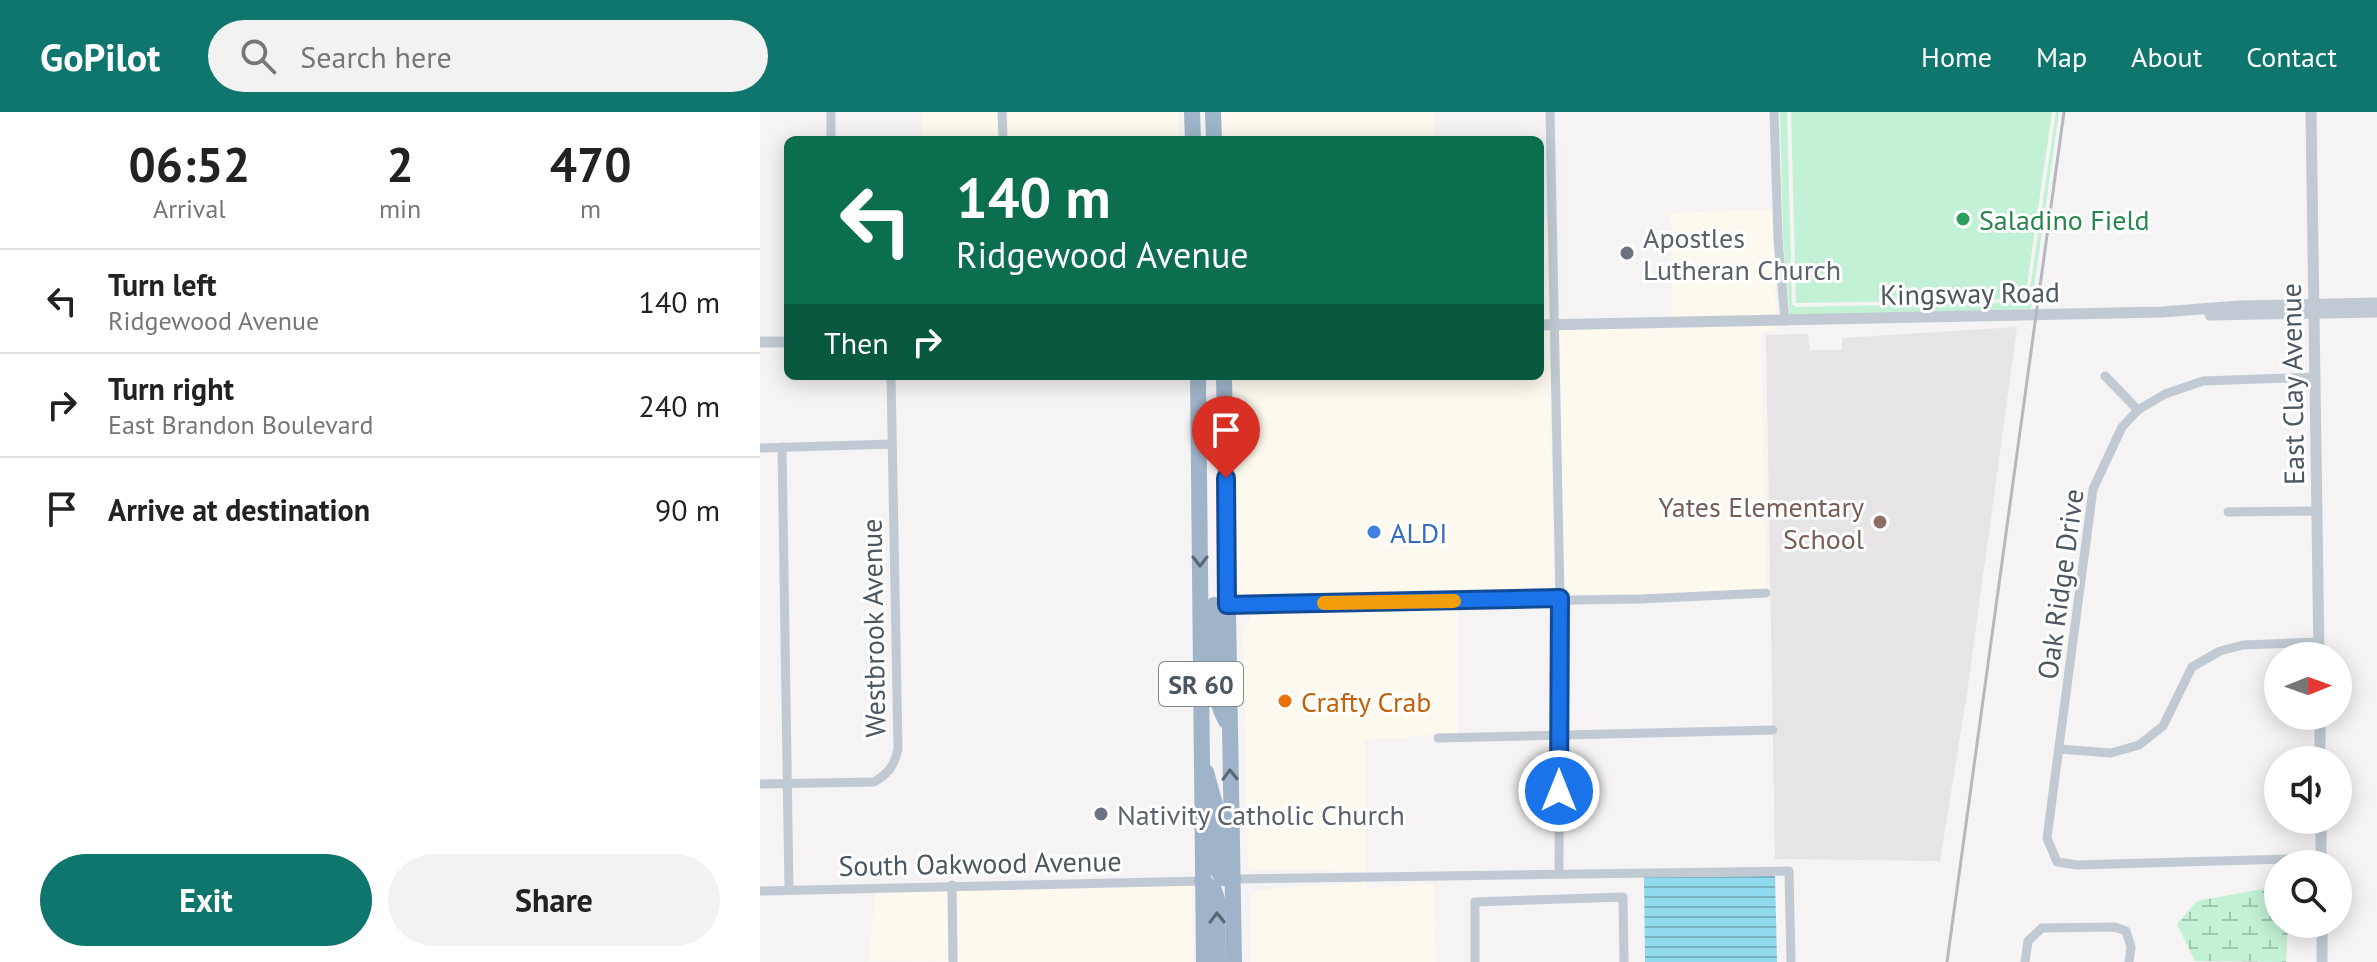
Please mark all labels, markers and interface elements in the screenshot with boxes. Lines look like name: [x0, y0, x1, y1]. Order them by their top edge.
search box: [208, 20, 768, 92]
text: GoPilot: [40, 32, 160, 81]
icon: search: [236, 34, 280, 78]
text: Search here: [300, 37, 452, 76]
text: Home: [1921, 38, 1992, 75]
text: Map: [2036, 38, 2087, 75]
text: About: [2131, 38, 2202, 75]
text: Contact: [2246, 38, 2337, 75]
text: 06:52: [129, 133, 250, 195]
text: 2: [386, 133, 414, 195]
text: 470: [550, 133, 631, 195]
text: 140 m: [956, 161, 1111, 233]
icon: left: [824, 168, 928, 272]
text: Arrival: [153, 192, 226, 225]
text: min: [379, 192, 421, 225]
text: m: [580, 192, 601, 225]
place label: Saladino Field: [1979, 201, 2150, 238]
marker: Saladino Field: [1954, 210, 1972, 228]
place label: Apostles Lutheran Church: [1643, 219, 1841, 288]
text: Ridgewood Avenue: [956, 231, 1249, 278]
marker: Apostles Lutheran Church: [1618, 244, 1636, 262]
text: Turn left: [108, 265, 216, 304]
street label: Kingsway Road: [1880, 273, 2060, 313]
icon: left: [40, 279, 84, 323]
text: 140 m: [639, 282, 720, 321]
street label: East Clay Avenue: [2272, 283, 2312, 485]
text: Ridgewood Avenue: [108, 304, 319, 337]
icon: right: [905, 320, 949, 364]
text: Then: [824, 323, 889, 362]
text: Turn right: [108, 369, 234, 408]
icon: right: [40, 383, 84, 427]
text: 240 m: [639, 386, 720, 425]
pin: [1192, 396, 1260, 478]
text: East Brandon Boulevard: [108, 408, 373, 441]
icon: arrive: [1204, 408, 1248, 452]
street label: Oak Ridge Drive: [2028, 486, 2092, 682]
icon: arrive: [40, 487, 84, 531]
place label: Yates Elementary School: [1658, 488, 1864, 557]
text: Arrive at destination: [108, 490, 370, 529]
text: 90 m: [655, 490, 720, 529]
marker: Yates Elementary School: [1871, 513, 1889, 531]
place label: ALDI: [1390, 514, 1447, 551]
street label: Westbrook Avenue: [853, 518, 893, 738]
marker: ALDI: [1365, 523, 1383, 541]
one-way arrow: [1191, 555, 1209, 568]
north arrow: [2264, 642, 2352, 730]
map controls: [2264, 642, 2352, 938]
road number: SR 60: [1159, 662, 1243, 706]
place label: Crafty Crab: [1301, 683, 1431, 720]
marker: Crafty Crab: [1276, 692, 1294, 710]
button: sound: [2264, 746, 2352, 834]
position arrow: [1517, 749, 1601, 833]
one-way arrow: [1222, 768, 1239, 781]
place label: Nativity Catholic Church: [1117, 796, 1405, 833]
marker: Nativity Catholic Church: [1092, 805, 1110, 823]
street label: South Oakwood Avenue: [838, 842, 1122, 884]
button: search: [2264, 850, 2352, 938]
button: Exit: [40, 854, 372, 946]
button: Share: [388, 854, 720, 946]
one-way arrow: [1209, 911, 1226, 924]

